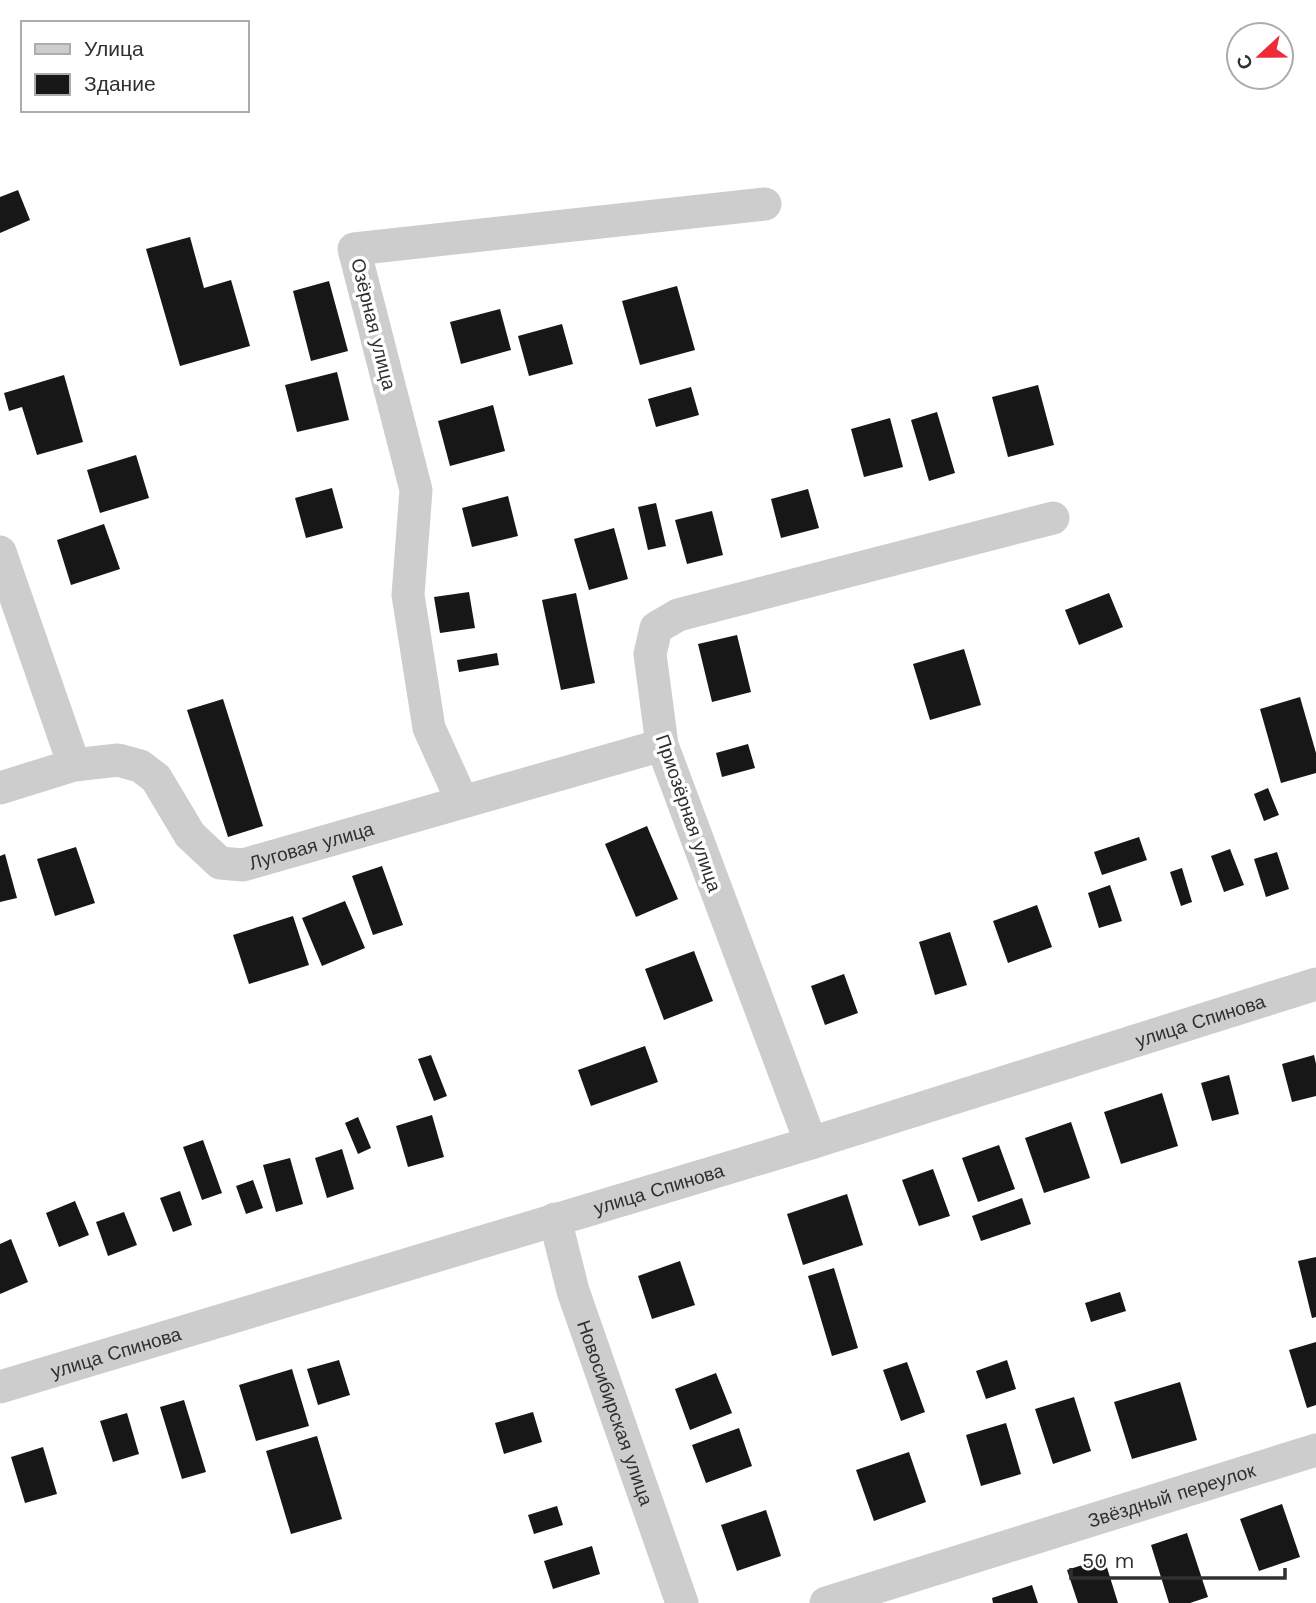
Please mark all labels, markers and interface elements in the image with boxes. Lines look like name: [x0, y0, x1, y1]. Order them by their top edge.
legend: [21, 21, 248, 112]
north arrow: [1225, 21, 1295, 91]
text: Улица: [84, 36, 144, 61]
text: С: [1231, 51, 1258, 73]
text: Здание: [84, 71, 156, 96]
street label: Озёрная улица: [346, 256, 401, 393]
street label: Приозёрная улица: [651, 731, 726, 895]
street label: Луговая улица: [246, 817, 377, 875]
street label: улица Спинова: [1133, 990, 1269, 1052]
street label: улица Спинова: [591, 1159, 727, 1220]
street label: Новосибирская улица: [572, 1317, 658, 1509]
street label: улица Спинова: [48, 1322, 184, 1383]
street label: Звёздный переулок: [1085, 1458, 1259, 1532]
scale bar: [1071, 1536, 1284, 1580]
text: 50 m: [1082, 1548, 1134, 1573]

